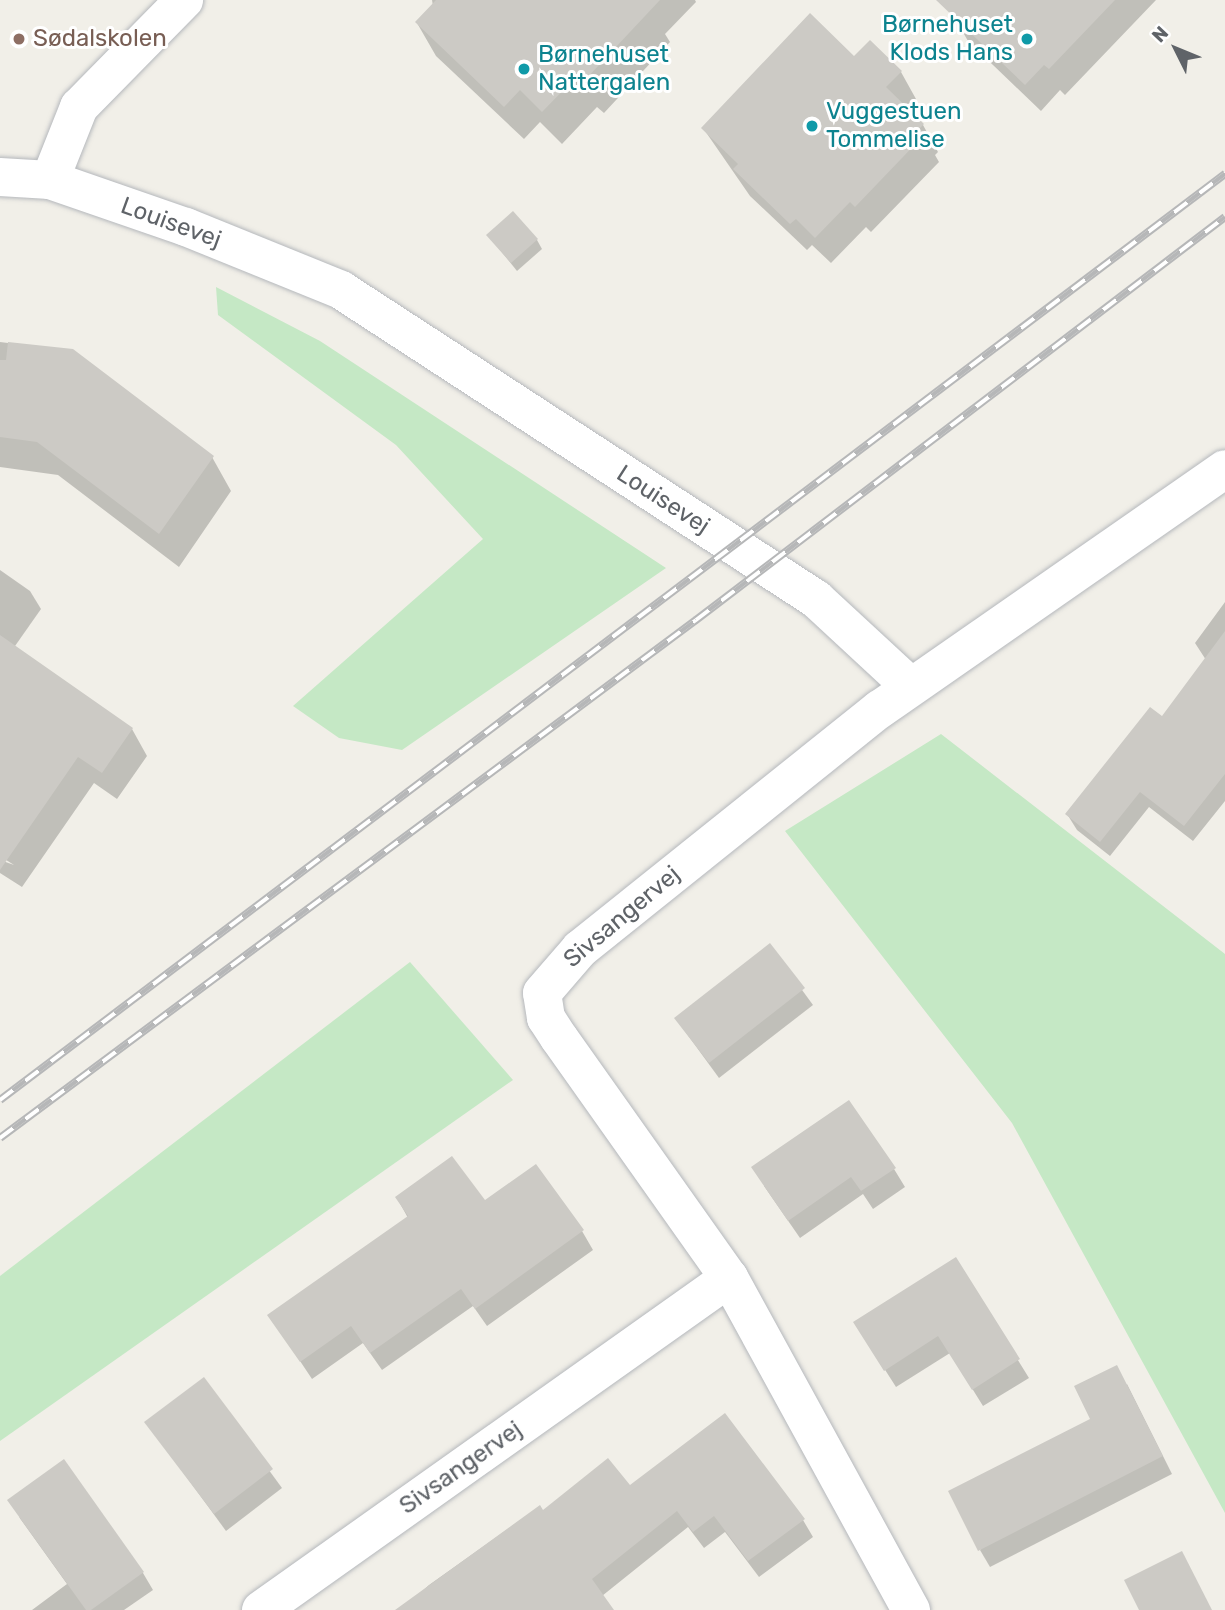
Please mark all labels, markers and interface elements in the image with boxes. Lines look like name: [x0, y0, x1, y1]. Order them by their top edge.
place label: Børnehuset Klods Hans: [882, 11, 1013, 67]
north arrow: [1141, 14, 1211, 84]
text: N: [1147, 22, 1173, 47]
place label: Sødalskolen: [33, 25, 167, 53]
marker: Sødalskolen: [11, 31, 27, 47]
marker: Børnehuset Klods Hans: [1019, 31, 1035, 47]
place label: Børnehuset Nattergalen: [538, 41, 670, 97]
marker: Børnehuset Nattergalen: [516, 61, 532, 77]
place label: Vuggestuen Tommelise: [826, 98, 961, 154]
marker: Vuggestuen Tommelise: [804, 118, 820, 134]
street label: Louisevej: [117, 192, 225, 254]
street label: Louisevej: [611, 459, 715, 541]
street label: Sivsangervej: [558, 860, 686, 974]
street label: Sivsangervej: [394, 1415, 528, 1521]

